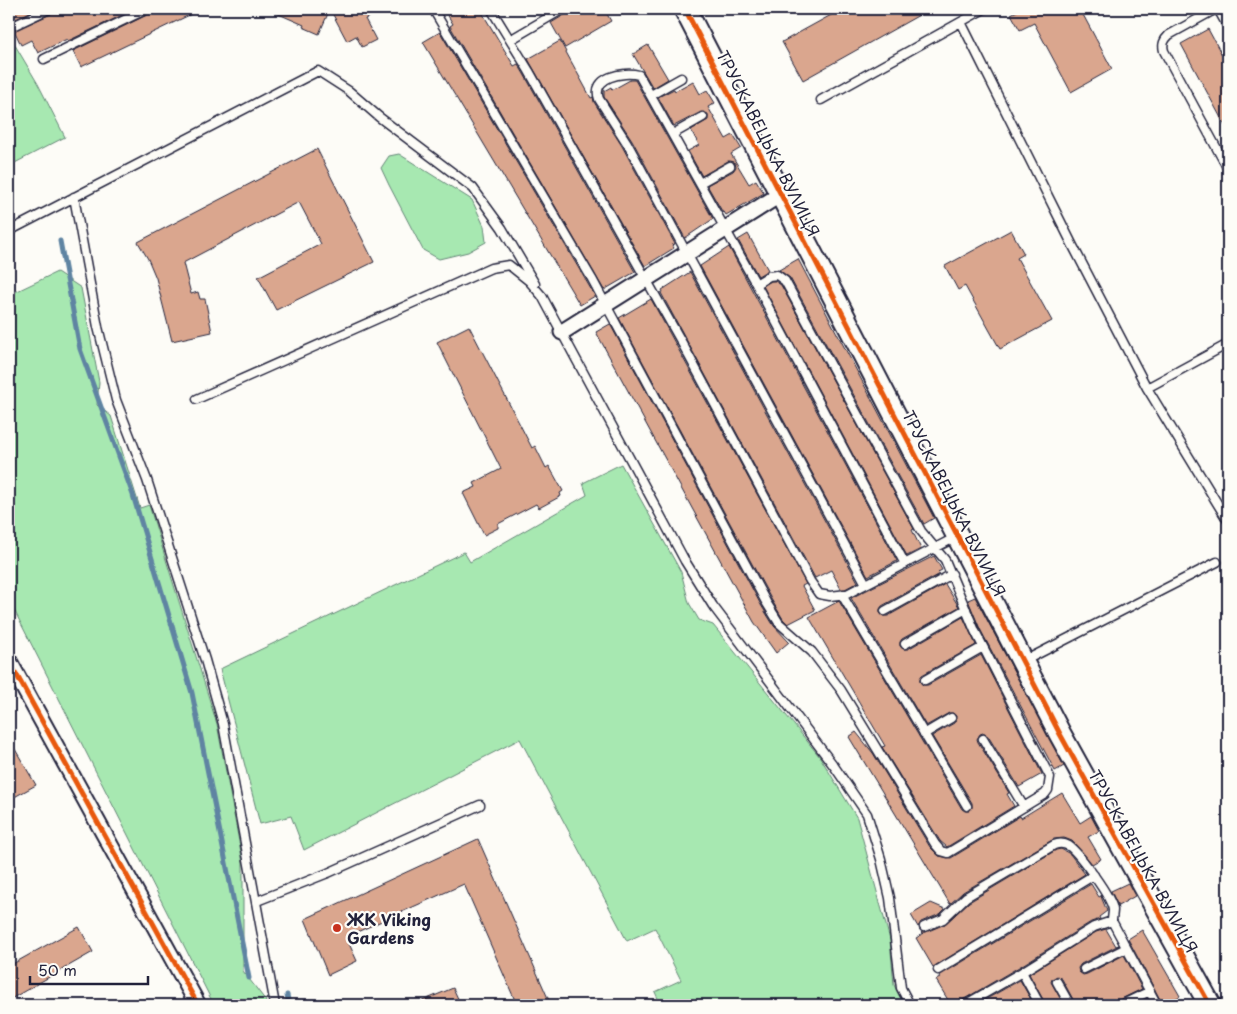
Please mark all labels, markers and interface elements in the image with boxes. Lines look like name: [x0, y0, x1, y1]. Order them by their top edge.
street label: ТРУСКАВЕЦЬКА ВУЛИЦЯ: [712, 46, 826, 240]
street label: ТРУСКАВЕЦЬКА ВУЛИЦЯ: [898, 406, 1012, 600]
street label: ТРУСКАВЕЦЬКА ВУЛИЦЯ: [1084, 765, 1204, 957]
place label: ЖК Viking Gardens: [346, 907, 431, 949]
marker: ЖК Viking Gardens: [331, 922, 343, 934]
scale bar: [30, 954, 148, 986]
text: 50 m: [38, 958, 77, 981]

